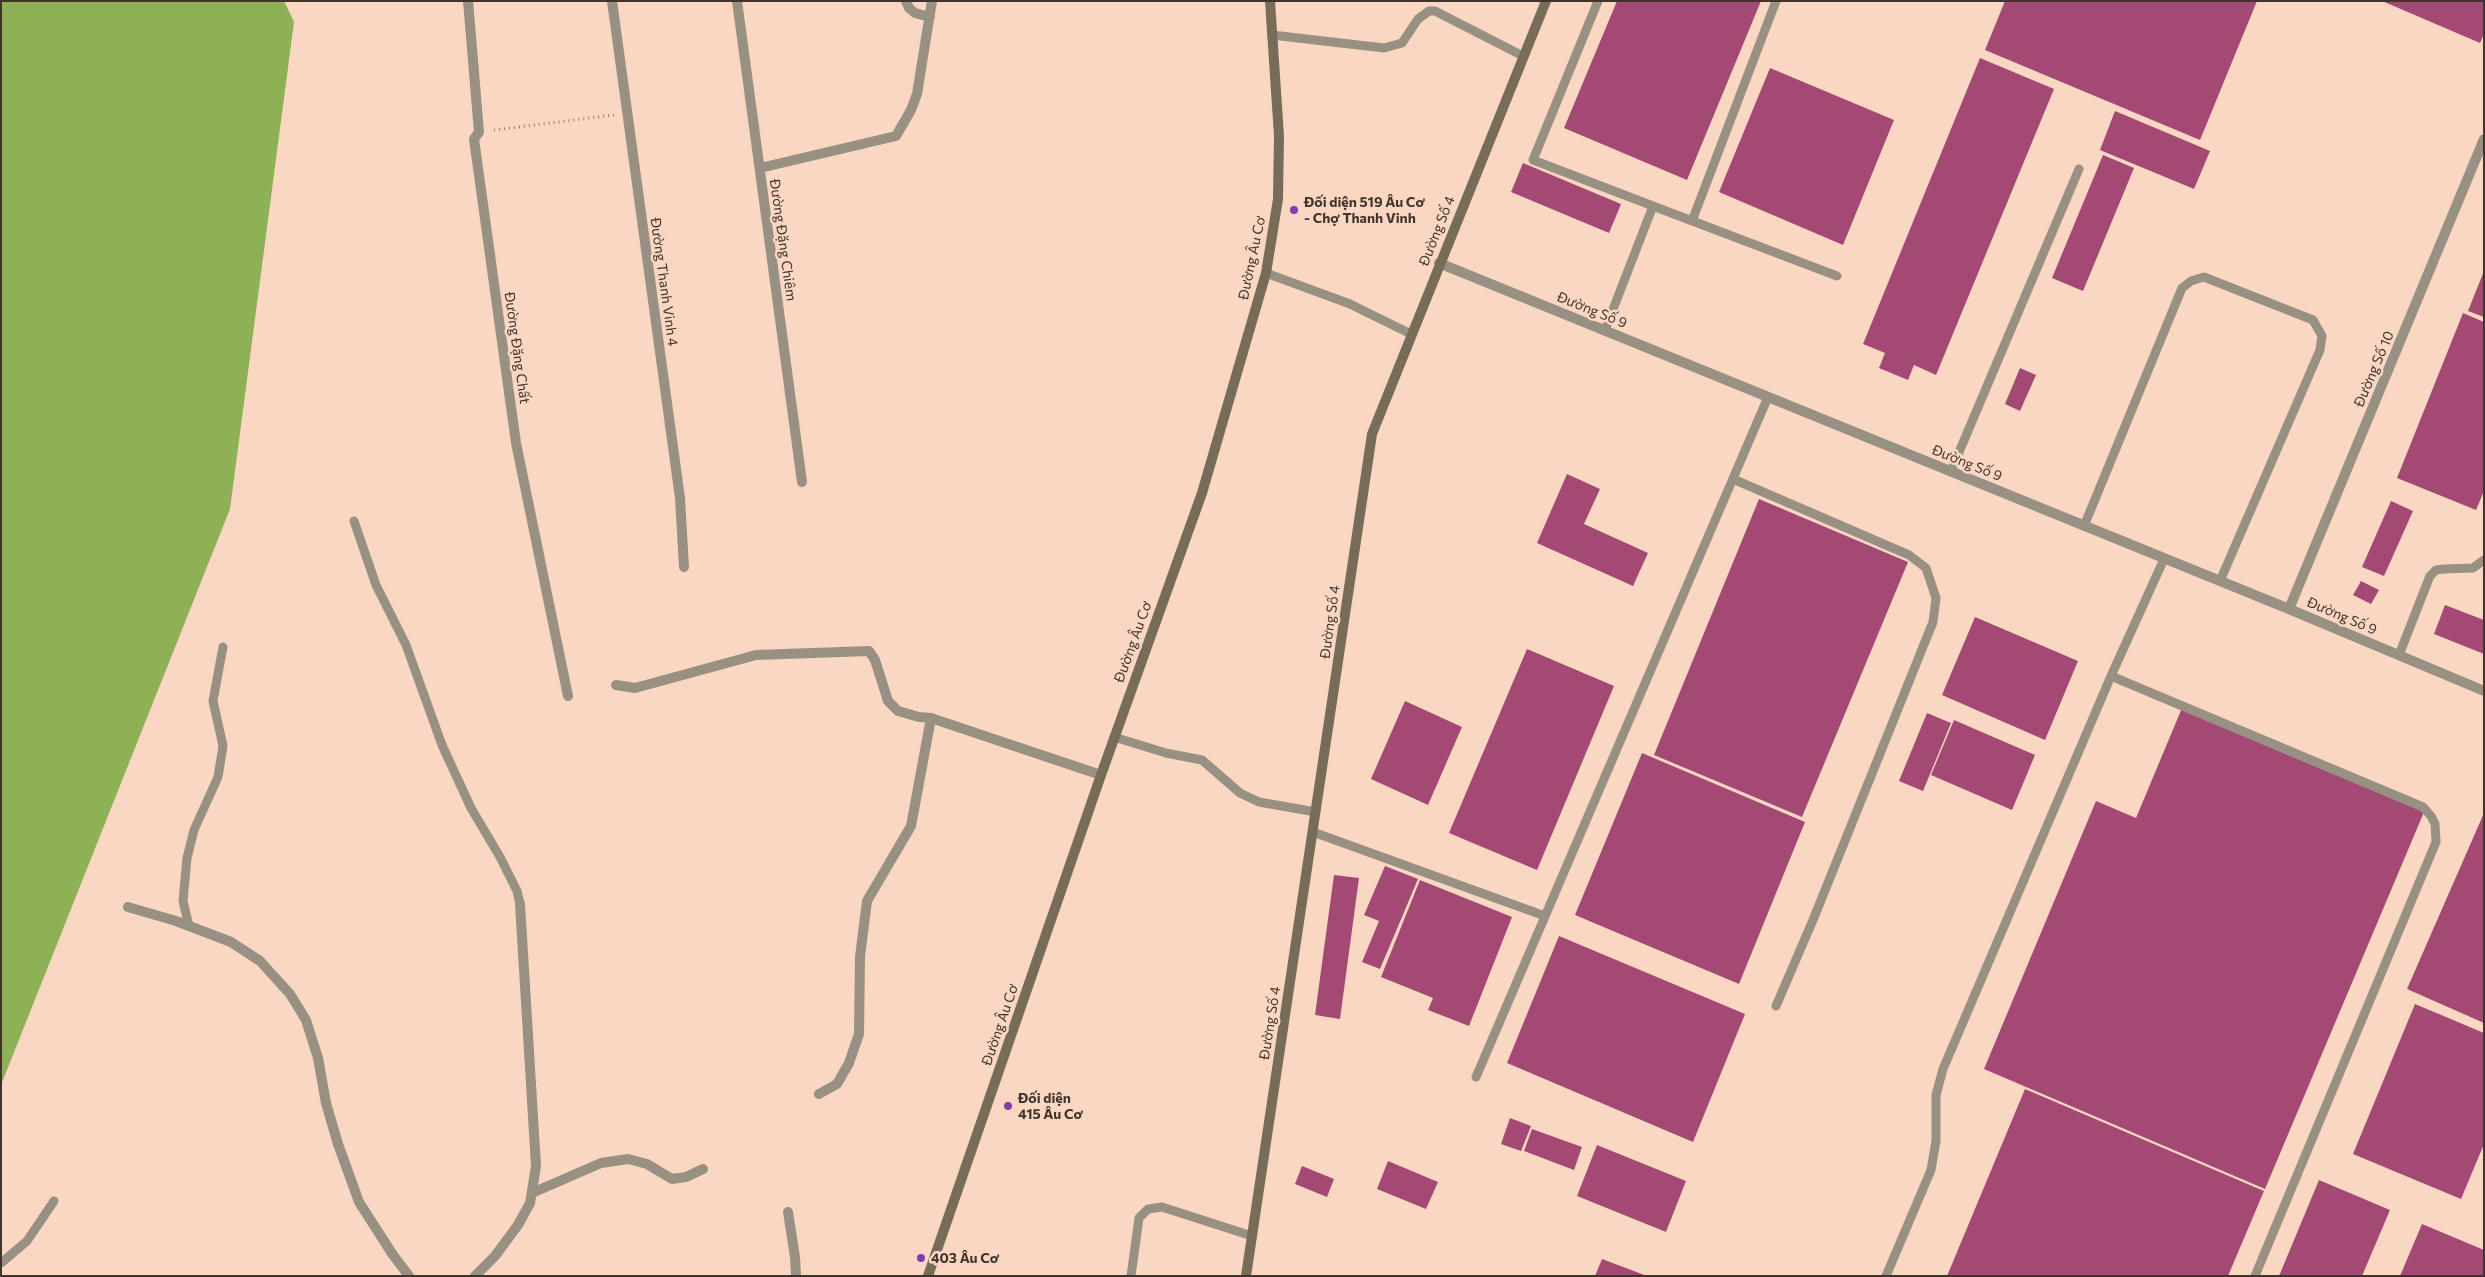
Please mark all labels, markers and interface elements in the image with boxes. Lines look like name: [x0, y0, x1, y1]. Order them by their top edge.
street label: Đường Đặng Chiêm: [766, 178, 800, 302]
place label: Đối diện 519 Âu Cơ - Chợ Thanh Vinh: [1304, 194, 1425, 226]
street label: Đường Số 4: [1415, 194, 1459, 268]
marker: Đối diện 519 Âu Cơ - Chợ Thanh Vinh: [1288, 204, 1300, 216]
street label: Đường Âu Cơ: [1235, 215, 1269, 301]
street label: Đường Thanh Vinh 4: [647, 217, 681, 347]
street label: Đường Số 9: [1555, 288, 1629, 332]
street label: Đường Đặng Chất: [501, 291, 533, 405]
street label: Đường Số 10: [2351, 329, 2397, 409]
street label: Đường Số 9: [1930, 441, 2004, 485]
street label: Đường Số 4: [1317, 584, 1343, 660]
street label: Đường Số 9: [2305, 594, 2379, 638]
street label: Đường Âu Cơ: [1111, 599, 1155, 685]
street label: Đường Âu Cơ: [978, 982, 1022, 1068]
street label: Đường Số 4: [1256, 985, 1284, 1061]
place label: Đối diện 415 Âu Cơ: [1018, 1090, 1083, 1122]
marker: Đối diện 415 Âu Cơ: [1002, 1100, 1014, 1112]
place label: 403 Âu Cơ: [931, 1250, 999, 1266]
marker: 403 Âu Cơ: [915, 1252, 927, 1264]

